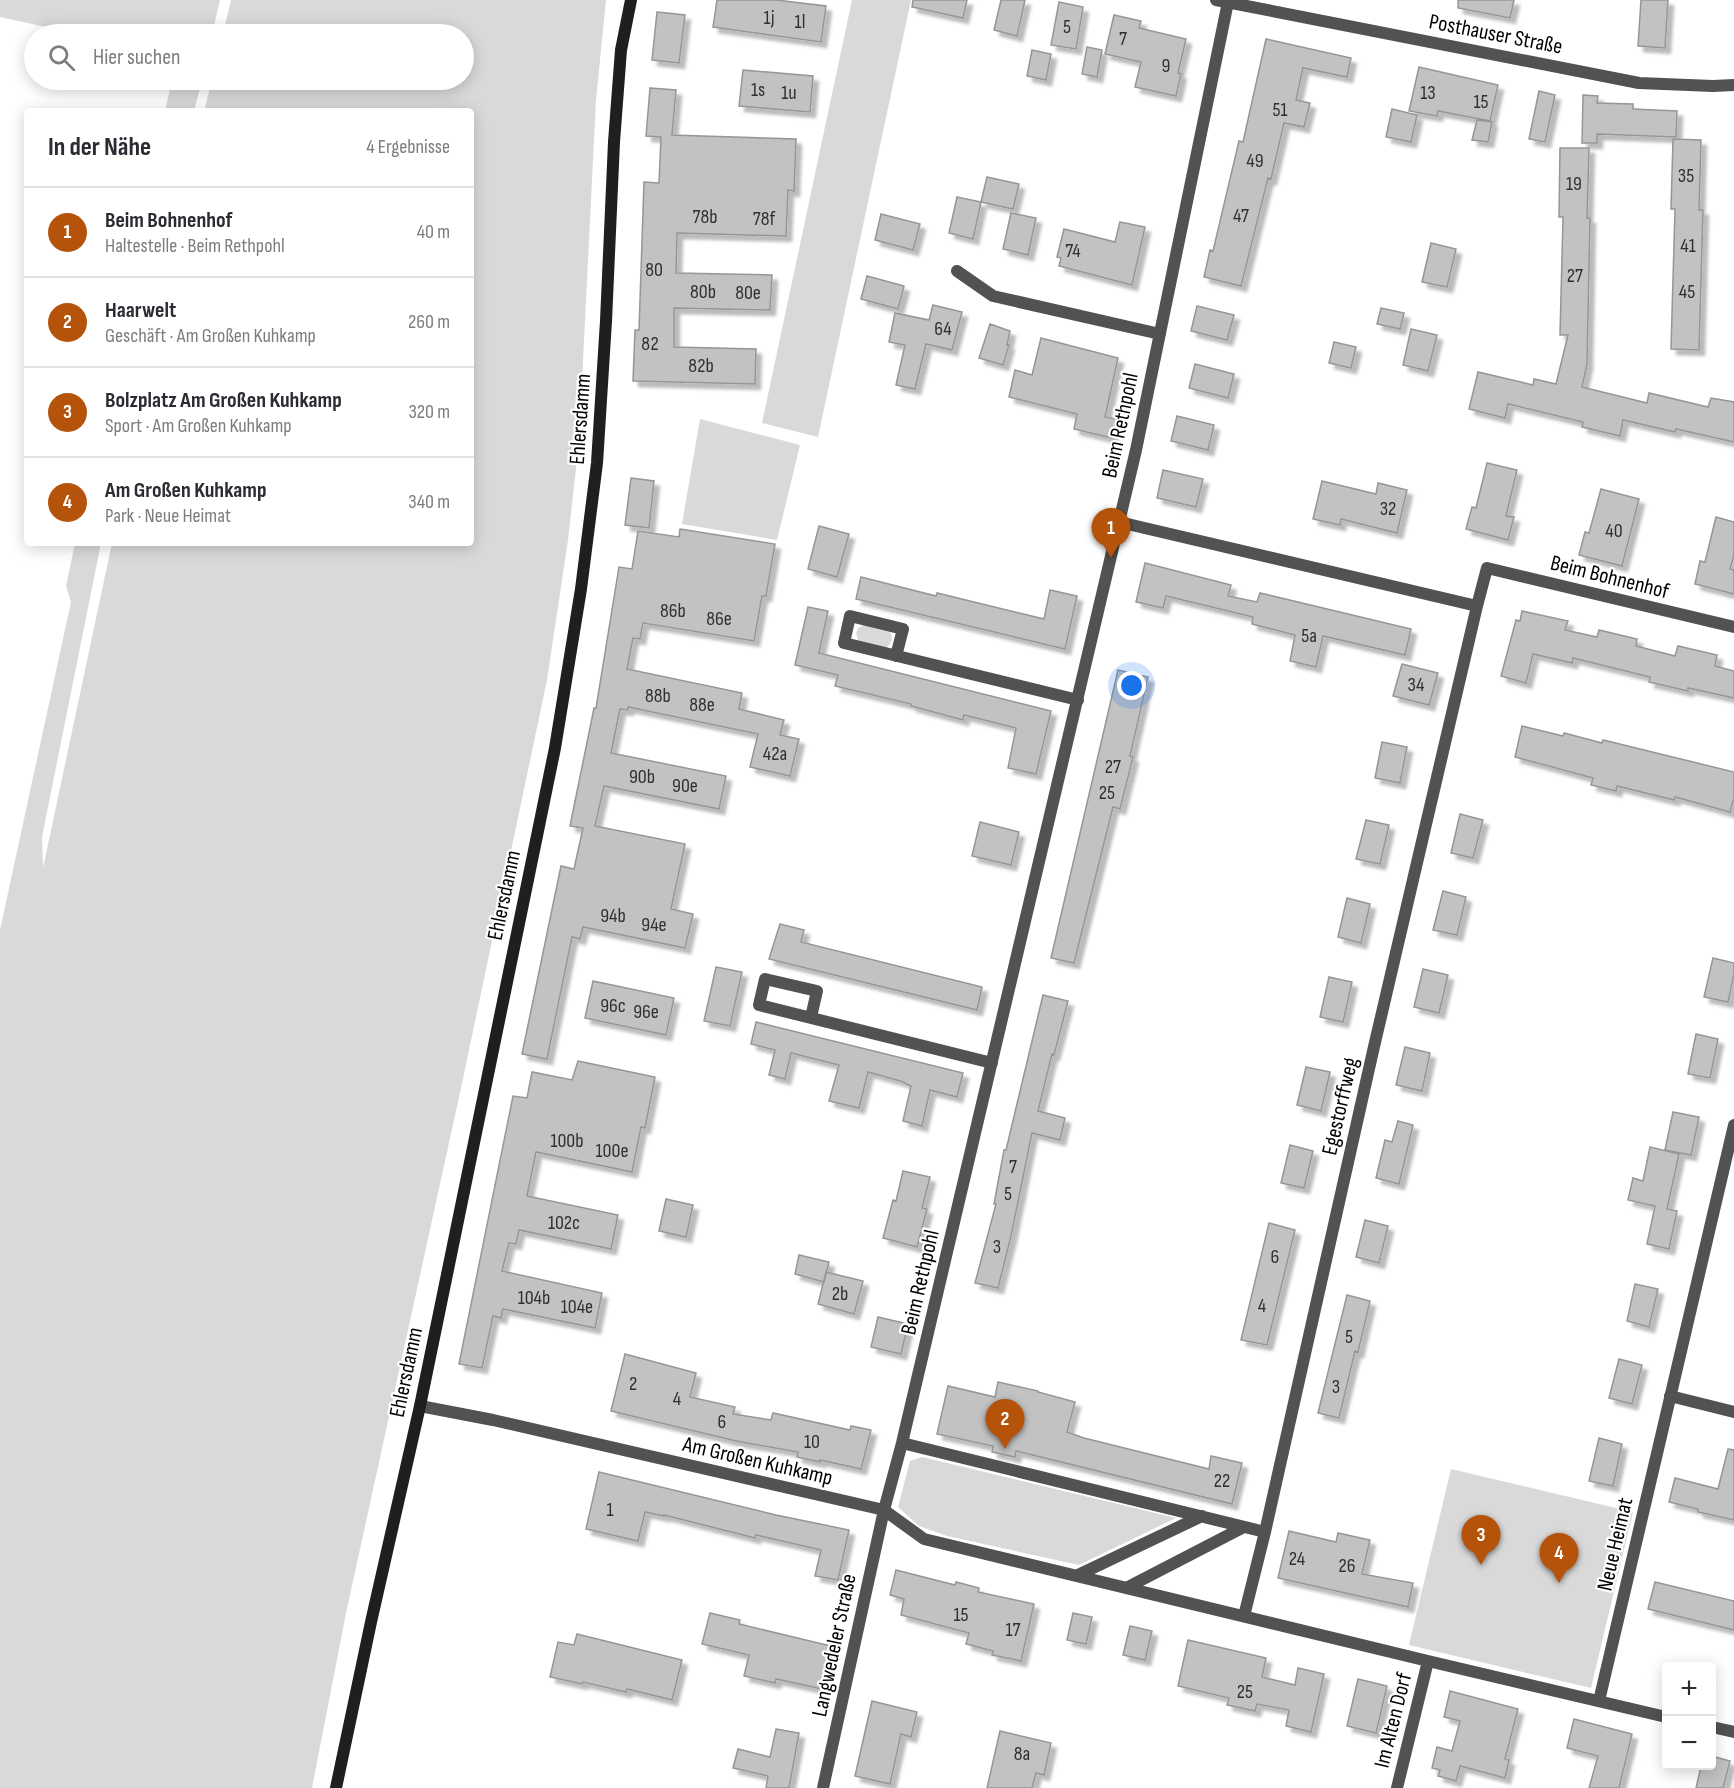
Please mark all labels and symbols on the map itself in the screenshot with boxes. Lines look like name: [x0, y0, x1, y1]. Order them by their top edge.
house number: 1j: [764, 6, 775, 30]
street label: Posthauser Straße: [1427, 8, 1565, 61]
house number: 1l: [795, 10, 806, 34]
house number: 5: [1063, 15, 1071, 39]
house number: 7: [1119, 27, 1127, 51]
house number: 9: [1162, 54, 1170, 78]
house number: 1s: [751, 78, 765, 102]
house number: 1u: [781, 81, 797, 105]
house number: 13: [1420, 81, 1436, 105]
house number: 15: [1473, 90, 1489, 114]
house number: 51: [1272, 98, 1288, 122]
house number: 49: [1246, 149, 1264, 173]
house number: 35: [1678, 164, 1694, 188]
house number: 19: [1566, 172, 1582, 196]
house number: 47: [1233, 204, 1249, 228]
house number: 78b: [693, 205, 717, 229]
house number: 78f: [753, 207, 775, 231]
house number: 41: [1680, 234, 1696, 258]
house number: 74: [1065, 239, 1081, 263]
house number: 80: [645, 258, 663, 282]
house number: 27: [1567, 264, 1583, 288]
house number: 80b: [690, 280, 716, 304]
house number: 45: [1679, 280, 1695, 304]
house number: 80e: [735, 281, 761, 305]
house number: 64: [934, 317, 952, 341]
house number: 82: [641, 332, 659, 356]
house number: 82b: [688, 354, 714, 378]
street label: Beim Rethpohl: [1096, 370, 1145, 480]
street label: Ehlersdamm: [564, 373, 597, 466]
house number: 32: [1380, 497, 1396, 521]
pin: 1: [1092, 508, 1130, 558]
house number: 40: [1605, 519, 1623, 543]
street label: Beim Bohnenhof: [1548, 550, 1672, 605]
house number: 86b: [660, 599, 686, 623]
house number: 86e: [706, 607, 732, 631]
house number: 5a: [1301, 624, 1317, 648]
your location: [1117, 671, 1146, 700]
house number: 34: [1408, 673, 1424, 697]
house number: 88b: [645, 684, 671, 708]
house number: 88e: [689, 693, 715, 717]
house number: 42a: [763, 742, 787, 766]
house number: 27: [1105, 755, 1121, 779]
house number: 90b: [629, 765, 655, 789]
house number: 90e: [672, 774, 698, 798]
house number: 25: [1099, 781, 1115, 805]
street label: Ehlersdamm: [482, 848, 527, 943]
house number: 94b: [600, 904, 626, 928]
house number: 94e: [641, 913, 667, 937]
house number: 96c: [600, 994, 626, 1018]
house number: 96e: [633, 1000, 659, 1024]
street label: Egestorffweg: [1316, 1055, 1365, 1158]
house number: 100b: [550, 1129, 584, 1153]
house number: 100e: [596, 1139, 628, 1163]
house number: 7: [1009, 1155, 1017, 1179]
house number: 5: [1004, 1182, 1012, 1206]
house number: 102c: [548, 1211, 580, 1235]
street label: Beim Rethpohl: [895, 1227, 946, 1337]
house number: 3: [993, 1235, 1001, 1259]
house number: 6: [1271, 1245, 1279, 1269]
house number: 2b: [832, 1282, 848, 1306]
house number: 104b: [518, 1286, 550, 1310]
house number: 4: [1258, 1294, 1266, 1318]
house number: 104e: [561, 1295, 593, 1319]
street label: Ehlersdamm: [384, 1325, 429, 1420]
house number: 5: [1345, 1325, 1353, 1349]
house number: 2: [629, 1372, 637, 1396]
house number: 3: [1332, 1375, 1340, 1399]
house number: 4: [673, 1387, 681, 1411]
pin: 2: [986, 1400, 1024, 1449]
house number: 6: [718, 1410, 726, 1434]
house number: 10: [804, 1430, 820, 1454]
street label: Am Großen Kuhkamp: [679, 1431, 835, 1492]
house number: 22: [1214, 1469, 1230, 1493]
street label: Neue Heimat: [1592, 1495, 1639, 1594]
house number: 1: [607, 1498, 614, 1522]
pin: 3: [1462, 1516, 1500, 1565]
pin: 4: [1540, 1534, 1578, 1583]
house number: 24: [1289, 1547, 1305, 1571]
house number: 26: [1339, 1554, 1356, 1578]
street label: Langwedeler Straße: [806, 1572, 863, 1719]
house number: 15: [953, 1603, 969, 1627]
house number: 17: [1006, 1618, 1020, 1642]
street label: Im Alten Dorf: [1369, 1669, 1418, 1771]
house number: 25: [1237, 1680, 1253, 1704]
house number: 8a: [1014, 1742, 1030, 1766]

